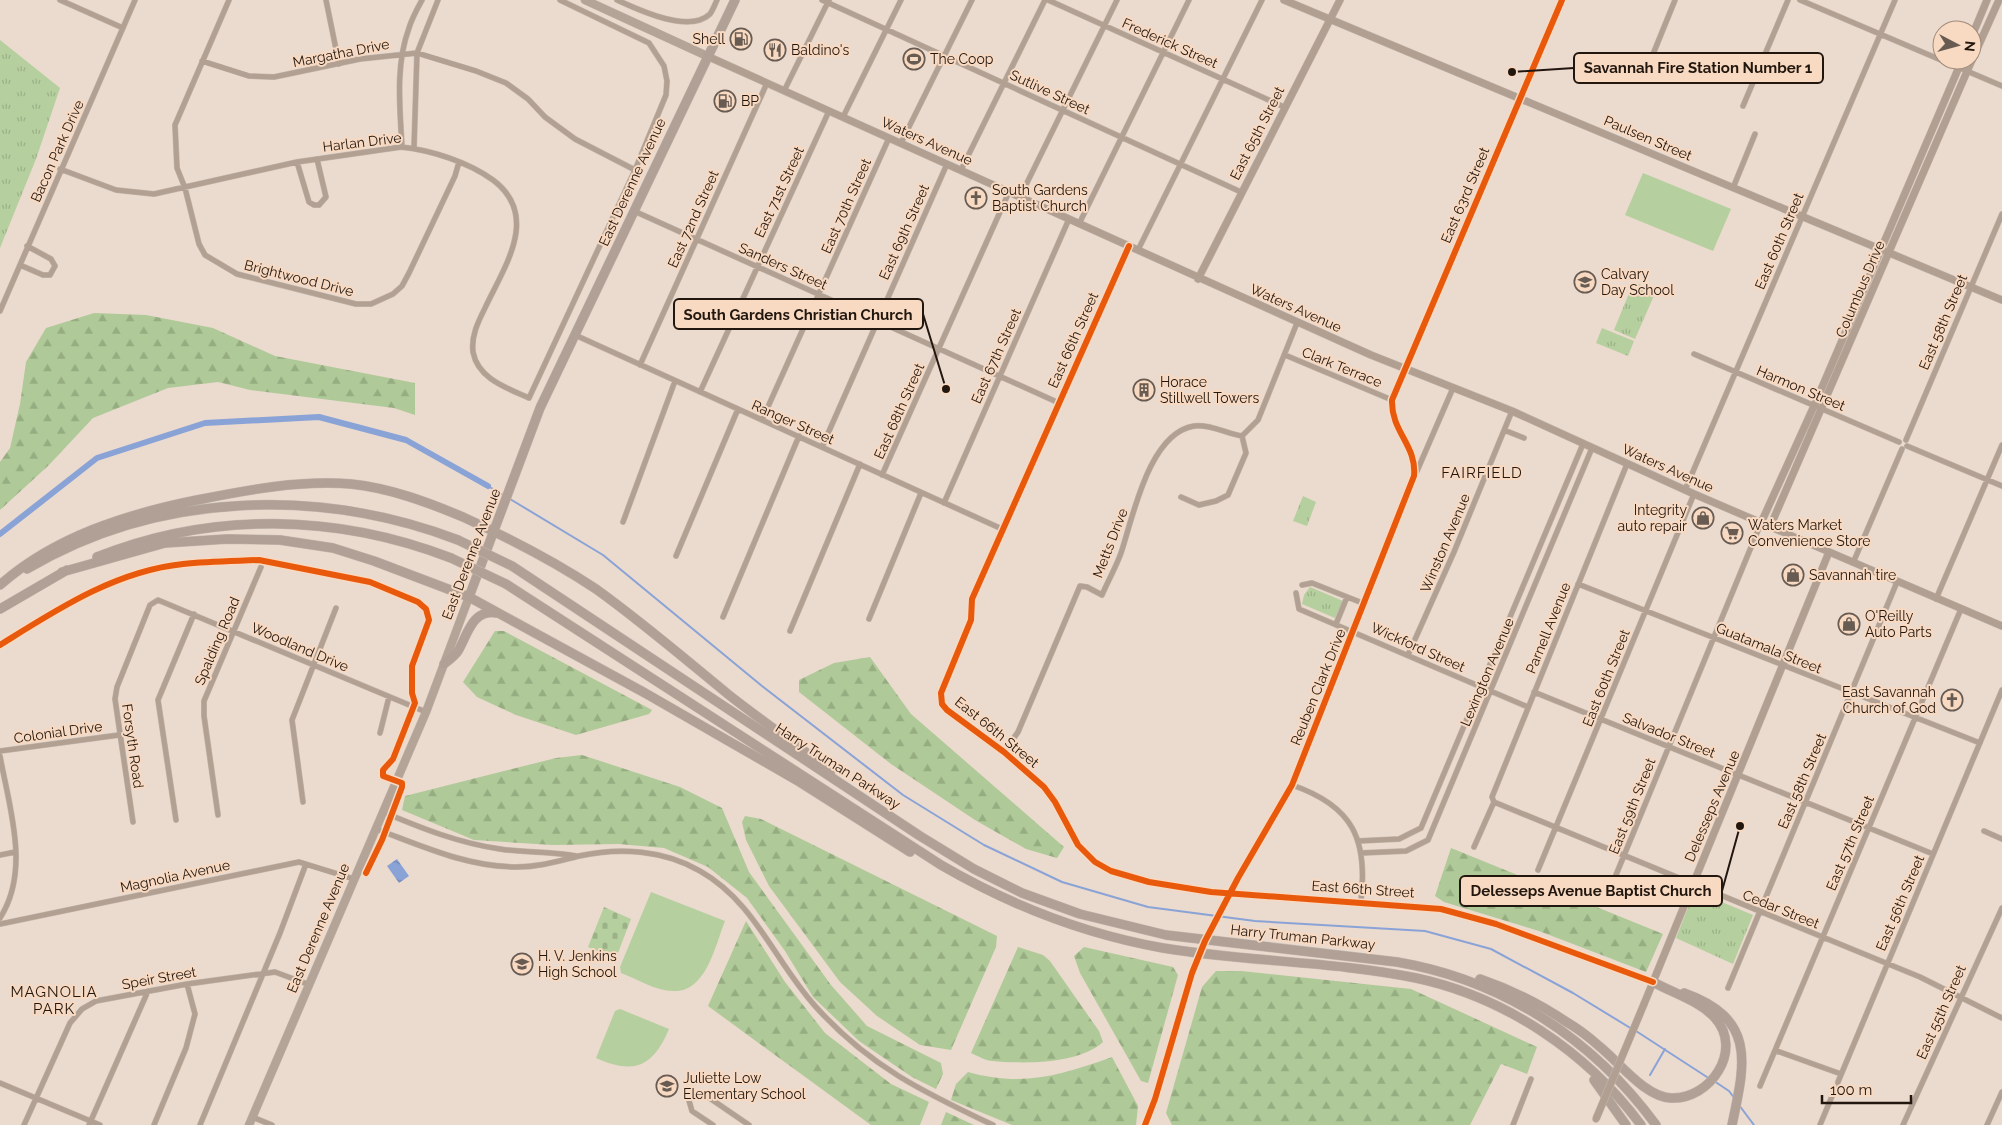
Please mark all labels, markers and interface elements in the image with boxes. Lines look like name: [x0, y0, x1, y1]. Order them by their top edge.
street label: Frederick Street: [1120, 15, 1221, 71]
north arrow: [1932, 20, 1982, 70]
fuel station icon: Shell: [729, 27, 753, 51]
place label: Shell: [693, 31, 725, 47]
street label: Margatha Drive: [291, 36, 391, 70]
restaurant icon: Baldino's: [763, 38, 787, 62]
text: N: [1961, 40, 1978, 53]
place label: Baldino's: [791, 42, 849, 58]
sports icon: The Coop: [902, 47, 926, 71]
place label: The Coop: [930, 51, 994, 67]
callout: Savannah Fire Station Number 1: [1574, 53, 1823, 83]
text: Savannah Fire Station Number 1: [1584, 59, 1813, 77]
street label: Sutlive Street: [1008, 67, 1093, 118]
street label: East 65th Street: [1227, 83, 1288, 182]
fuel station icon: BP: [713, 89, 737, 113]
place label: BP: [741, 93, 759, 109]
street label: Bacon Park Drive: [27, 97, 87, 205]
street label: Paulsen Street: [1602, 112, 1695, 164]
street label: Waters Avenue: [879, 114, 975, 168]
street label: East Derenne Avenue: [595, 116, 669, 248]
street label: Harlan Drive: [322, 129, 402, 155]
street label: East 71st Street: [751, 144, 807, 240]
street label: East 63rd Street: [1438, 144, 1493, 245]
street label: East 70th Street: [818, 156, 874, 256]
street label: East 72nd Street: [664, 167, 722, 270]
street label: East 69th Street: [876, 181, 932, 282]
place label: South Gardens Baptist Church: [992, 182, 1088, 214]
church icon: South Gardens Baptist Church: [964, 186, 988, 210]
street label: East 60th Street: [1751, 190, 1807, 292]
street label: Columbus Drive: [1832, 238, 1888, 340]
street label: Sanders Street: [736, 239, 830, 293]
street label: Brightwood Drive: [243, 257, 355, 299]
place label: Calvary Day School: [1601, 266, 1674, 298]
school or university icon: Calvary Day School: [1573, 270, 1597, 294]
street label: East 58th Street: [1916, 272, 1970, 372]
street label: Waters Avenue: [1248, 281, 1344, 335]
street label: East 66th Street: [1045, 289, 1101, 390]
callout: South Gardens Christian Church: [674, 299, 923, 329]
text: South Gardens Christian Church: [684, 306, 912, 324]
street label: East 67th Street: [968, 306, 1024, 406]
street label: Clark Terrace: [1300, 344, 1384, 390]
street label: East 68th Street: [871, 360, 927, 461]
street label: Harmon Street: [1754, 362, 1848, 414]
place label: Horace Stillwell Towers: [1160, 374, 1259, 406]
building icon: Horace Stillwell Towers: [1132, 378, 1156, 402]
street label: Ranger Street: [749, 397, 837, 447]
street label: Waters Avenue: [1620, 441, 1716, 495]
district label: FAIRFIELD: [1441, 464, 1523, 482]
street label: East Derenne Avenue: [439, 486, 503, 622]
street label: Winston Avenue: [1417, 491, 1473, 595]
place label: Integrity auto repair: [1617, 502, 1687, 534]
street label: Metts Drive: [1089, 506, 1131, 580]
shop icon: Integrity auto repair: [1691, 506, 1715, 530]
place label: Waters Market Convenience Store: [1748, 517, 1871, 549]
supermarket icon: Waters Market Convenience Store: [1720, 521, 1744, 545]
shop icon: Savannah tire: [1781, 563, 1805, 587]
place label: Savannah tire: [1809, 567, 1896, 583]
street label: Parnell Avenue: [1522, 580, 1574, 676]
street label: Spalding Road: [191, 594, 243, 688]
place label: O'Reilly Auto Parts: [1865, 608, 1932, 640]
shop icon: O'Reilly Auto Parts: [1837, 612, 1861, 636]
street label: Lexington Avenue: [1457, 615, 1517, 729]
street label: Woodland Drive: [249, 619, 351, 675]
street label: Wickford Street: [1368, 619, 1468, 675]
street label: Guatamala Street: [1714, 619, 1824, 677]
street label: Reuben Clark Drive: [1287, 626, 1349, 748]
street label: East 60th Street: [1579, 627, 1633, 729]
place label: East Savannah Church of God: [1842, 684, 1936, 716]
church icon: East Savannah Church of God: [1940, 688, 1964, 712]
street label: East 66th Street: [952, 693, 1042, 771]
street label: Forsyth Road: [119, 703, 147, 789]
street label: Salvador Street: [1620, 709, 1718, 761]
street label: Colonial Drive: [13, 718, 103, 746]
street label: Harry Truman Parkway: [773, 720, 904, 813]
street label: East 58th Street: [1775, 731, 1829, 831]
street label: Delesseps Avenue: [1681, 748, 1743, 864]
street label: East 59th Street: [1605, 755, 1659, 856]
street label: East 57th Street: [1823, 793, 1877, 893]
street label: East 56th Street: [1873, 852, 1927, 953]
street label: Magnolia Avenue: [119, 857, 231, 895]
street label: East Derenne Avenue: [283, 861, 353, 995]
callout: Delesseps Avenue Baptist Church: [1460, 876, 1722, 906]
street label: East 66th Street: [1311, 877, 1415, 901]
text: Delesseps Avenue Baptist Church: [1470, 882, 1712, 900]
street label: Cedar Street: [1740, 886, 1822, 932]
street label: Harry Truman Parkway: [1230, 921, 1377, 953]
place label: H. V. Jenkins High School: [538, 948, 617, 980]
school or university icon: H. V. Jenkins High School: [510, 952, 534, 976]
street label: East 55th Street: [1913, 962, 1969, 1062]
street label: Speir Street: [120, 964, 198, 992]
district label: MAGNOLIA PARK: [10, 983, 98, 1018]
place label: Juliette Low Elementary School: [683, 1070, 806, 1102]
scale bar: [1822, 1072, 1911, 1104]
school or university icon: Juliette Low Elementary School: [655, 1074, 679, 1098]
text: 100 m: [1830, 1081, 1872, 1099]

